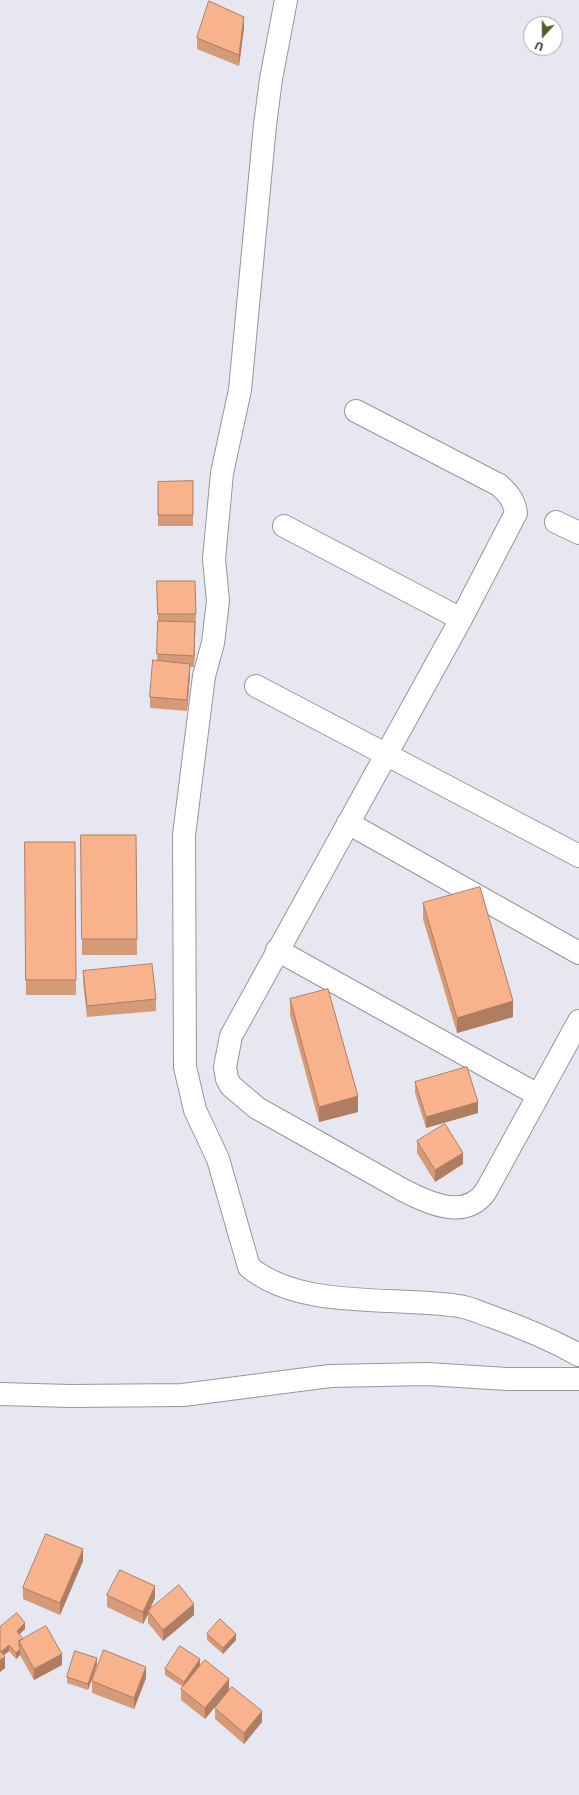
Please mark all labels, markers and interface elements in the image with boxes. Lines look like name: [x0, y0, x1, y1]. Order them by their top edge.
north arrow: [523, 16, 563, 56]
text: U: [533, 39, 545, 53]

